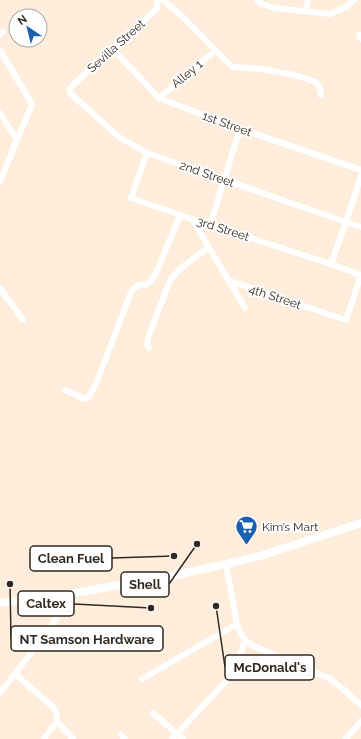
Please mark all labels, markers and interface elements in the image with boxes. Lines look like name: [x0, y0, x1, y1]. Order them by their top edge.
north arrow: [8, 8, 48, 48]
text: N: [15, 12, 30, 28]
street label: Sevilla Street: [84, 17, 148, 75]
street label: Alley 1: [169, 57, 205, 91]
street label: 1st Street: [201, 109, 253, 139]
street label: 2nd Street: [178, 158, 236, 190]
street label: 3rd Street: [195, 214, 251, 244]
street label: 4th Street: [247, 282, 303, 312]
supermarket icon: Kim’s Mart: [234, 514, 260, 547]
place label: Kim’s Mart: [262, 520, 318, 534]
callout: Clean Fuel: [30, 546, 112, 571]
text: Clean Fuel: [38, 551, 105, 566]
callout: Shell: [121, 572, 169, 597]
text: Shell: [129, 577, 162, 592]
callout: Caltex: [18, 591, 74, 616]
text: Caltex: [26, 596, 66, 611]
callout: NT Samson Hardware: [11, 626, 163, 651]
text: NT Samson Hardware: [20, 632, 155, 647]
callout: McDonald's: [225, 655, 314, 680]
text: McDonald's: [234, 660, 307, 675]

